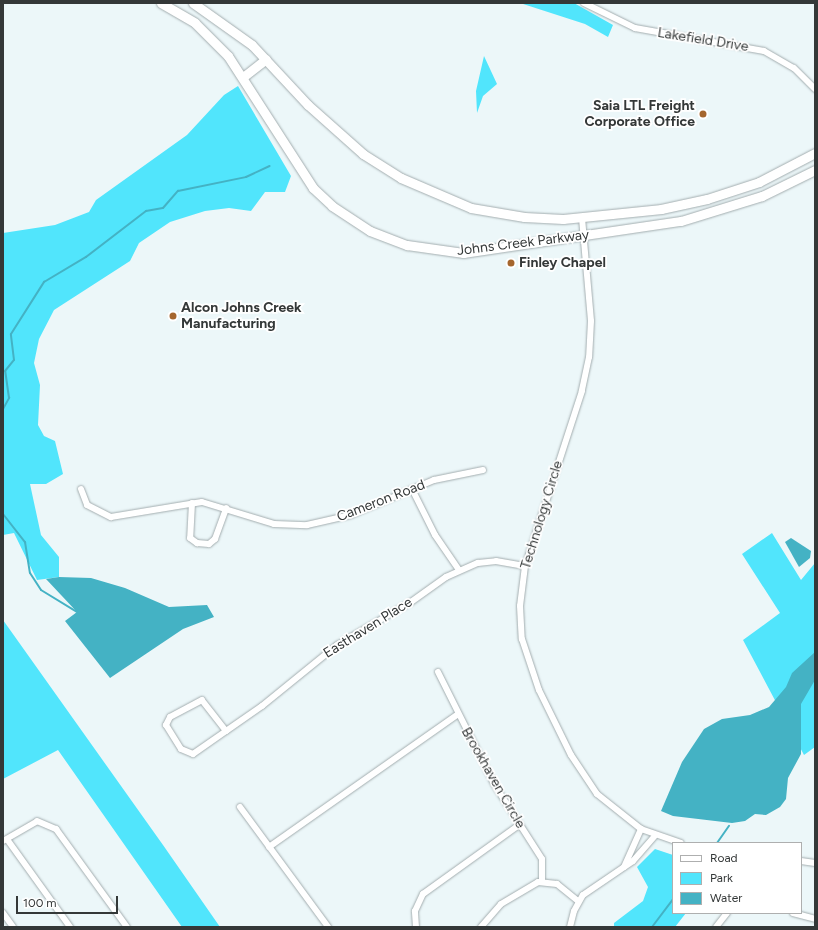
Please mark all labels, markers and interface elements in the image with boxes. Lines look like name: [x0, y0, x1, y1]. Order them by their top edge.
street label: Lakefield Drive: [656, 25, 750, 55]
place label: Saia LTL Freight Corporate Office: [584, 98, 695, 130]
marker: Saia LTL Freight Corporate Office: [698, 109, 708, 119]
street label: Johns Creek Parkway: [456, 227, 590, 259]
place label: Finley Chapel: [519, 255, 606, 271]
marker: Finley Chapel: [506, 258, 516, 268]
place label: Alcon Johns Creek Manufacturing: [181, 300, 302, 332]
marker: Alcon Johns Creek Manufacturing: [168, 311, 178, 321]
street label: Technology Circle: [518, 459, 566, 571]
street label: Cameron Road: [335, 476, 427, 526]
street label: Easthaven Place: [320, 594, 416, 662]
street label: Brookhaven Circle: [457, 725, 529, 831]
legend: [672, 842, 802, 914]
text: Road: [710, 851, 738, 865]
text: Park: [710, 871, 733, 885]
scale bar: [18, 888, 120, 914]
text: Water: [710, 891, 742, 905]
text: 100 m: [23, 896, 57, 910]

